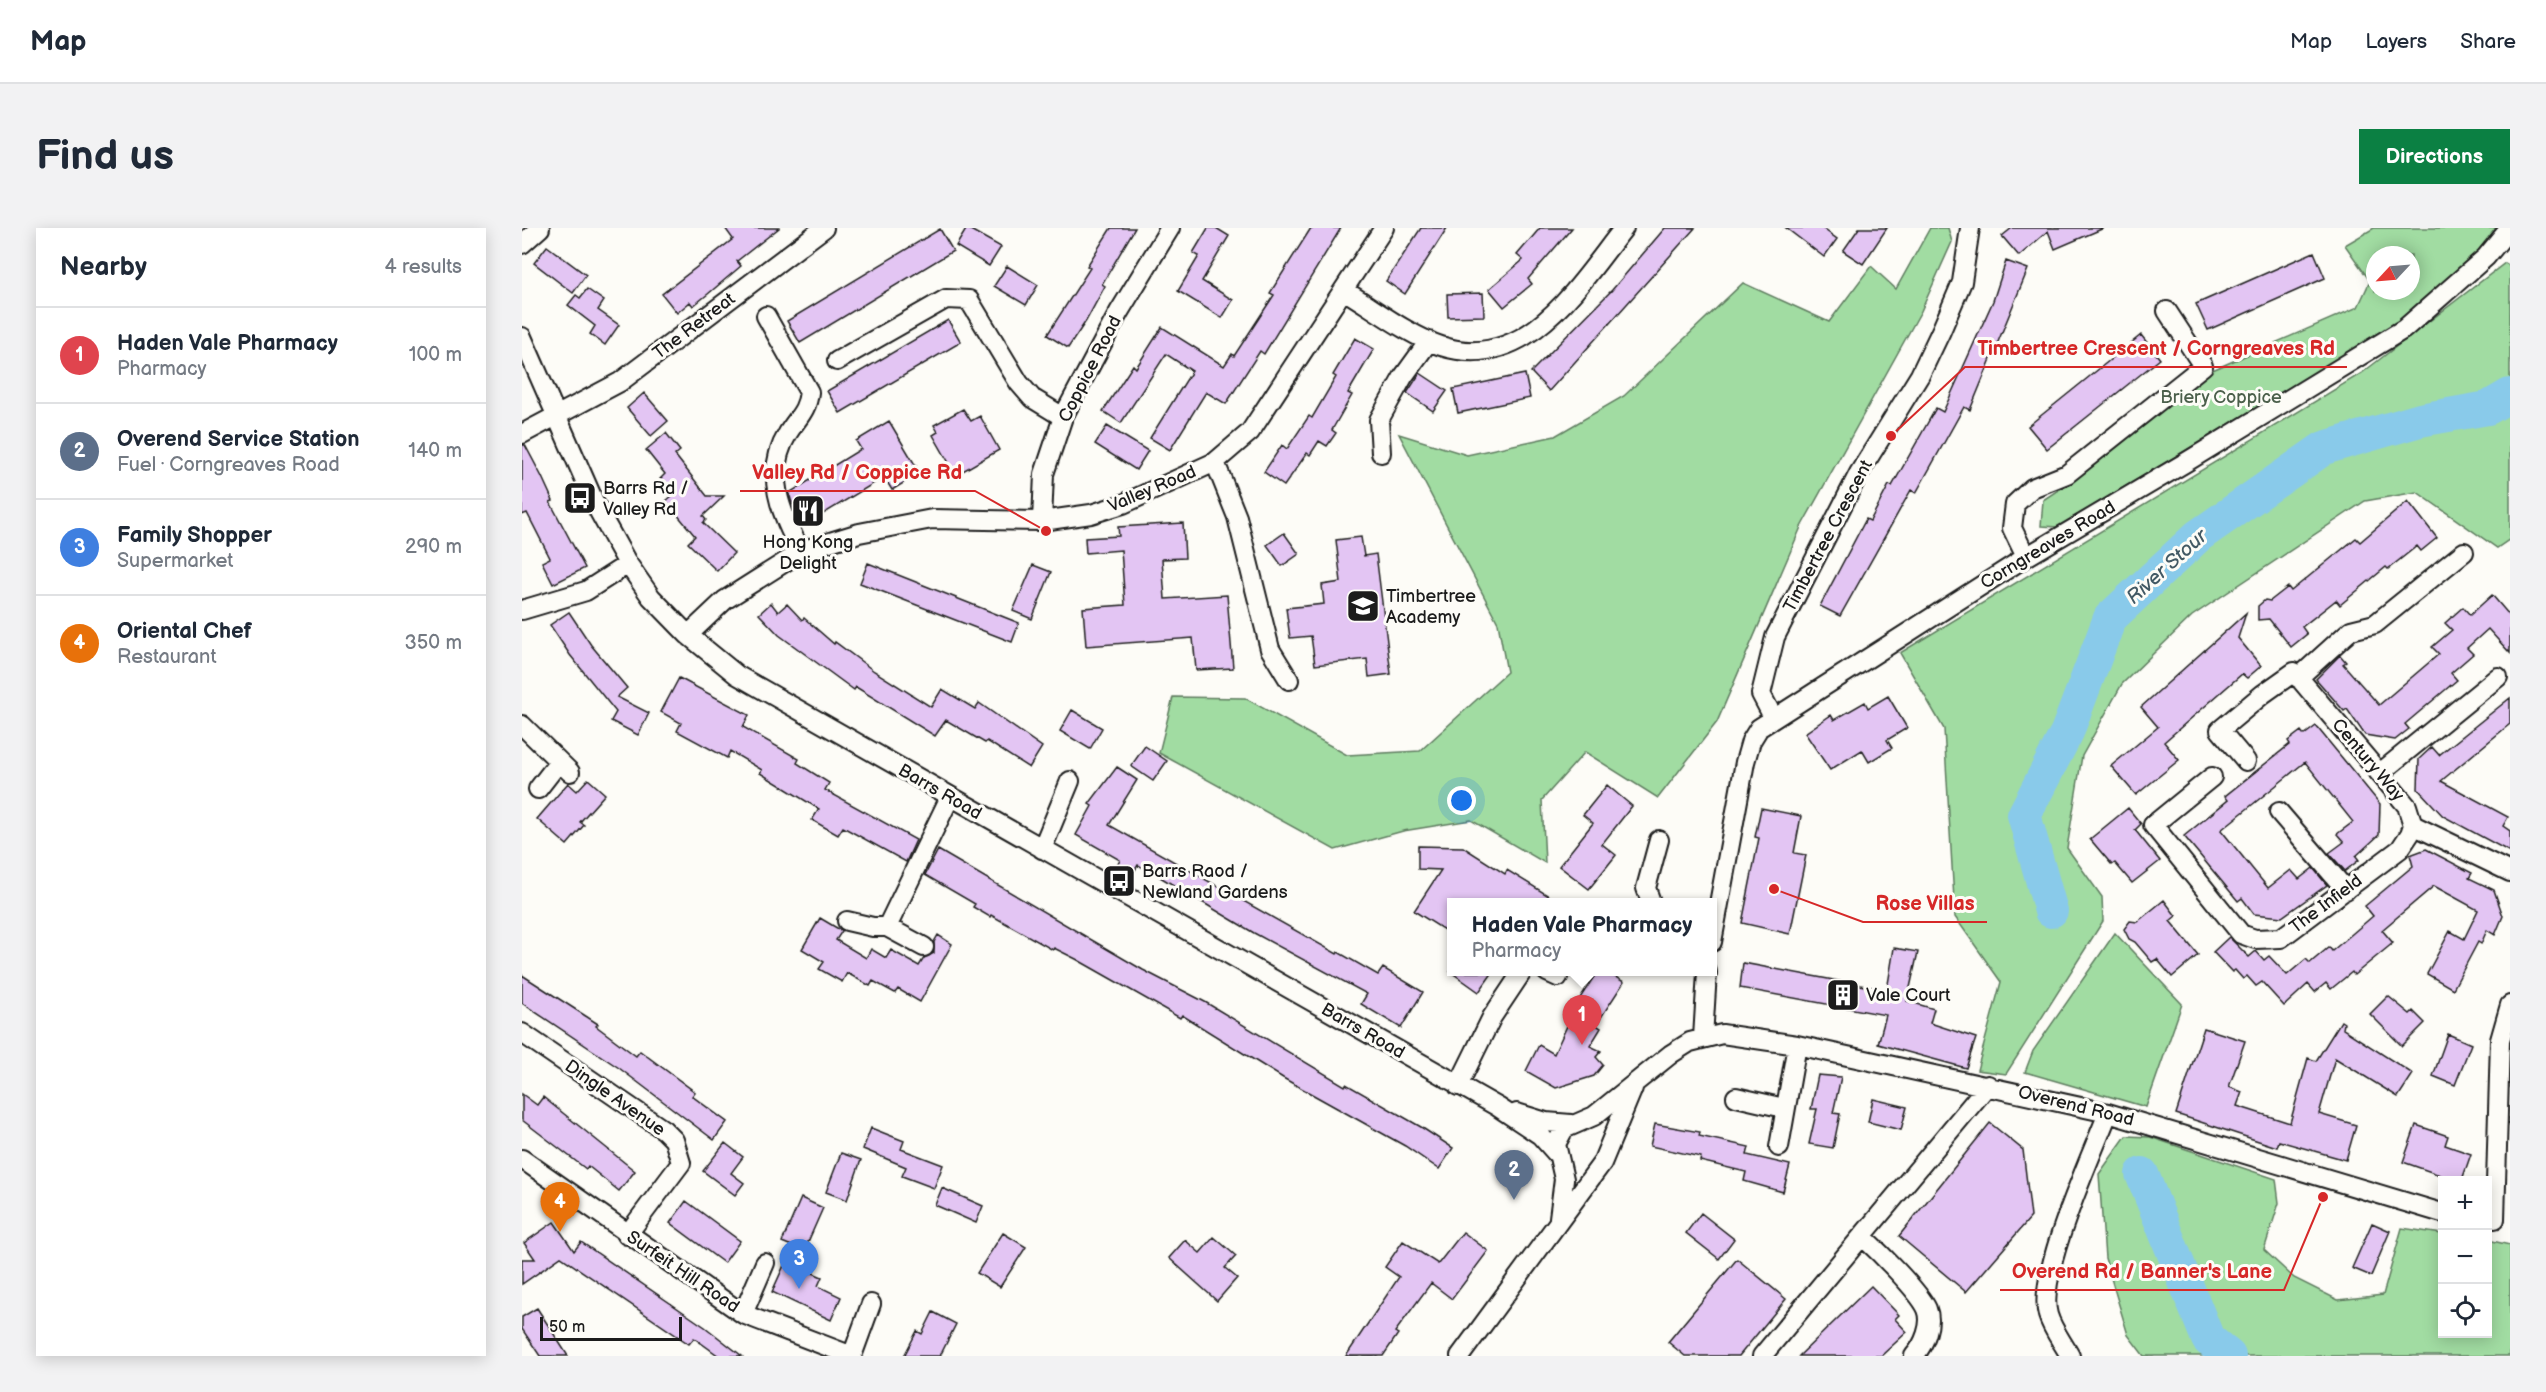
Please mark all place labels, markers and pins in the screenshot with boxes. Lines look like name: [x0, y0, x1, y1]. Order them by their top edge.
callout: Timbertree Crescent / Corngreaves Rd: [1965, 329, 2347, 367]
callout: Valley Rd / Coppice Rd: [740, 453, 975, 491]
place label: Barrs Rd / Valley Rd: [603, 478, 688, 520]
bus stop icon: Barrs Rd / Valley Rd: [562, 480, 598, 516]
restaurant icon: Hong Kong Delight: [790, 493, 826, 529]
place label: Hong Kong Delight: [763, 532, 853, 574]
place label: Timbertree Academy: [1386, 586, 1476, 628]
school or university icon: Timbertree Academy: [1345, 588, 1381, 624]
place label: Barrs Raod / Newland Gardens: [1142, 861, 1288, 903]
bus stop icon: Barrs Raod / Newland Gardens: [1101, 863, 1137, 899]
callout: Rose Villas: [1863, 884, 1987, 922]
building icon: Vale Court: [1825, 977, 1861, 1013]
place label: Vale Court: [1866, 985, 1951, 1006]
pin: 1: [1562, 996, 1602, 1045]
pin: 2: [1494, 1150, 1534, 1200]
pin: 4: [540, 1182, 579, 1232]
pin: 3: [780, 1240, 818, 1289]
callout: Overend Rd / Banner's Lane: [2000, 1252, 2284, 1290]

